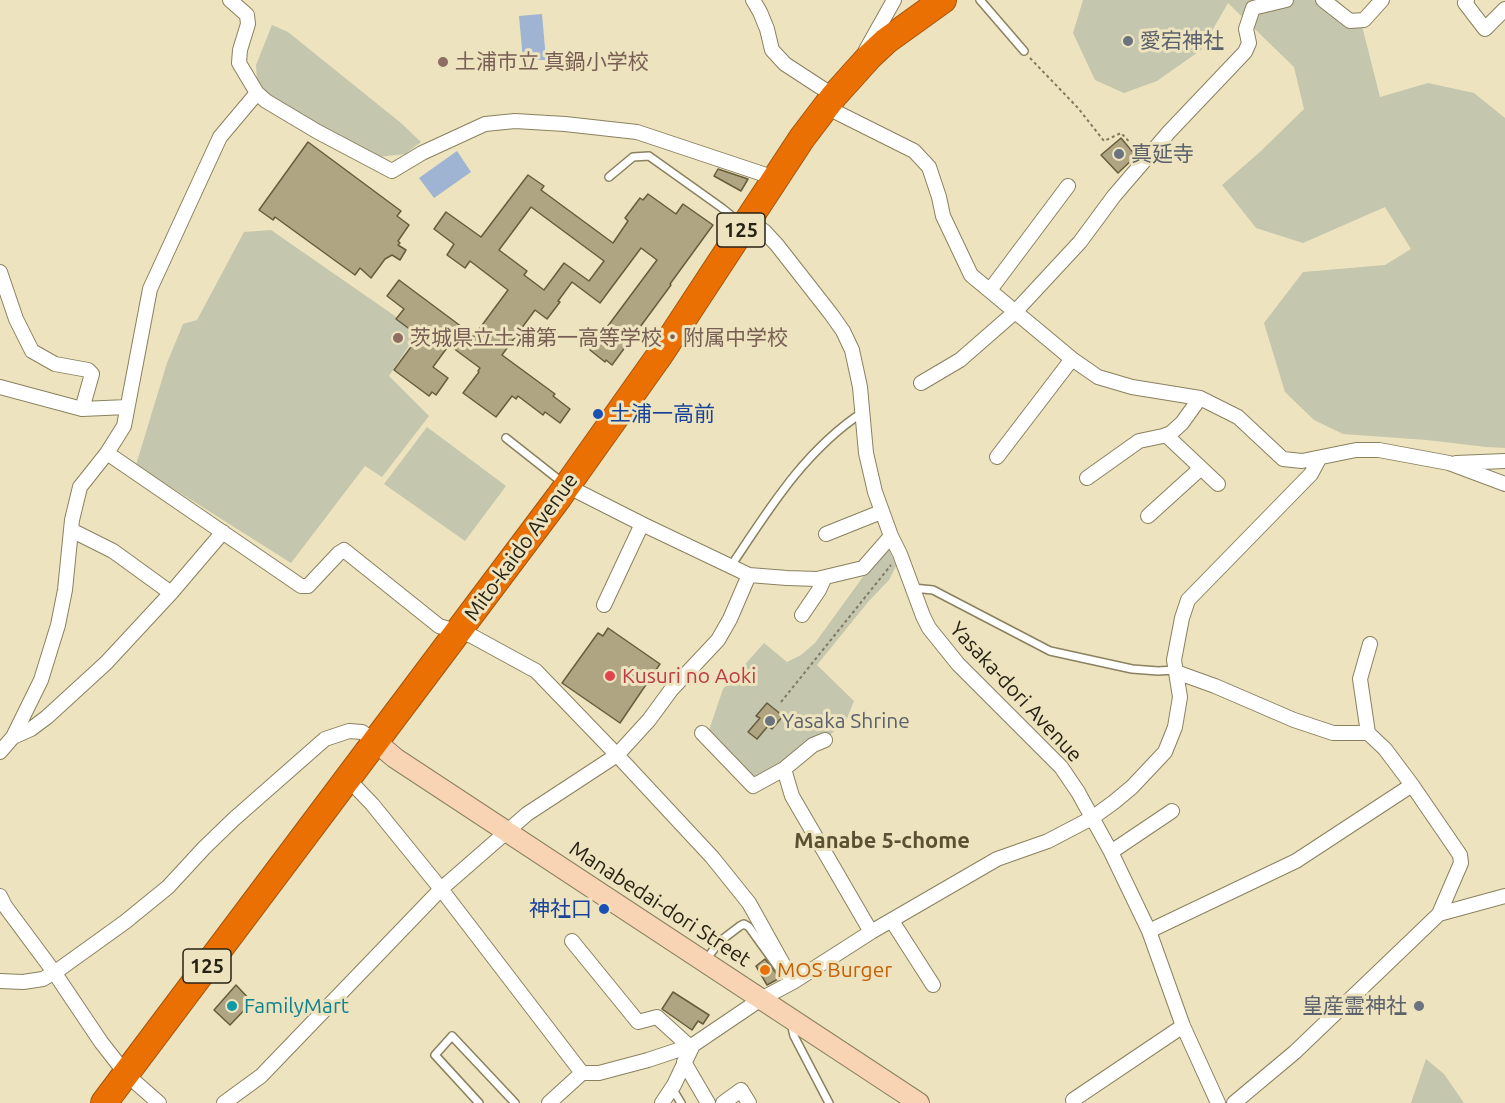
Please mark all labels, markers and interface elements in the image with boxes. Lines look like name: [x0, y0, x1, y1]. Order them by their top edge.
place label: 愛宕神社: [1140, 28, 1224, 54]
marker: 愛宕神社: [1121, 34, 1135, 48]
place label: 土浦市立 真鍋小学校: [455, 49, 649, 75]
marker: 土浦市立 真鍋小学校: [436, 55, 450, 69]
place label: 真延寺: [1131, 141, 1194, 167]
marker: 真延寺: [1112, 147, 1126, 161]
road number: 125: [717, 213, 765, 247]
place label: 茨城県立土浦第一高等学校・附属中学校: [410, 325, 788, 351]
marker: 茨城県立土浦第一高等学校・附属中学校: [391, 331, 405, 345]
place label: 土浦一高前: [610, 401, 715, 427]
marker: 土浦一高前: [591, 407, 605, 421]
street label: Mito-kaido Avenue: [459, 468, 583, 626]
street label: Yasaka-dori Avenue: [944, 617, 1088, 767]
place label: Kusuri no Aoki: [622, 663, 756, 689]
marker: Kusuri no Aoki: [603, 669, 617, 683]
place label: Yasaka Shrine: [782, 708, 910, 734]
marker: Yasaka Shrine: [763, 714, 777, 728]
district label: Manabe 5-chome: [794, 828, 970, 854]
street label: Manabedai-dori Street: [565, 836, 755, 972]
place label: 神社口: [529, 896, 592, 922]
marker: 神社口: [597, 902, 611, 916]
road number: 125: [183, 949, 231, 983]
place label: MOS Burger: [777, 957, 892, 983]
marker: MOS Burger: [758, 963, 772, 977]
place label: FamilyMart: [244, 993, 349, 1019]
place label: 皇産霊神社: [1302, 993, 1407, 1019]
marker: FamilyMart: [225, 999, 239, 1013]
marker: 皇産霊神社: [1412, 999, 1426, 1013]

